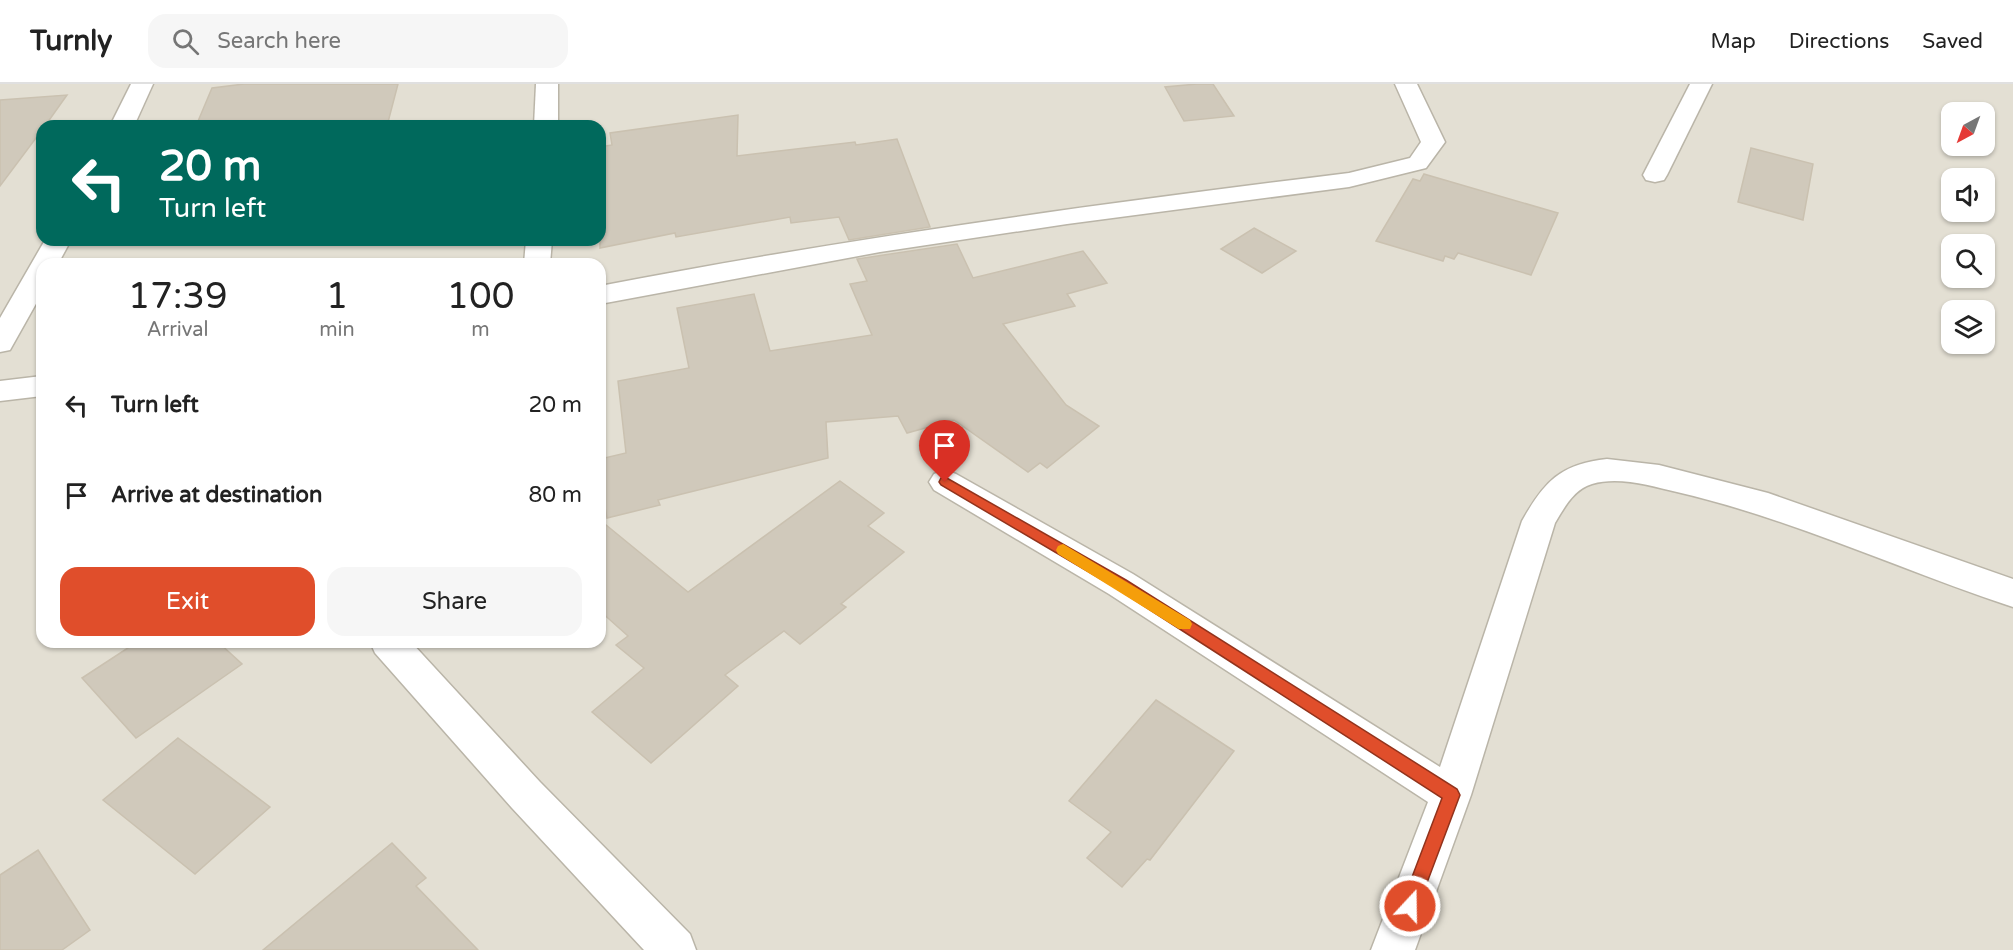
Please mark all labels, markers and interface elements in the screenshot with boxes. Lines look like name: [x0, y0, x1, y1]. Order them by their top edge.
search box: [148, 14, 568, 68]
text: Turnly: [30, 24, 112, 58]
icon: search: [169, 25, 202, 58]
text: Search here: [217, 28, 341, 54]
text: Map: [1710, 29, 1756, 54]
text: Directions: [1789, 29, 1889, 54]
text: Saved: [1922, 29, 1983, 54]
north arrow: [1941, 102, 1995, 156]
map controls: [1941, 102, 1995, 354]
text: 20 m: [159, 141, 261, 192]
icon: left: [60, 144, 138, 222]
button: sound: [1941, 168, 1995, 222]
text: Turn left: [159, 192, 266, 225]
button: search: [1941, 234, 1995, 288]
text: 17:39: [128, 275, 228, 318]
text: 1: [326, 275, 348, 318]
text: 100: [446, 275, 514, 318]
button: layers: [1941, 300, 1995, 354]
text: Arrival: [147, 318, 209, 342]
text: min: [319, 318, 355, 342]
text: m: [471, 318, 490, 342]
icon: left: [60, 389, 93, 422]
text: Turn left: [111, 392, 199, 418]
text: 20 m: [528, 392, 582, 418]
pin: [919, 420, 970, 482]
icon: arrive: [928, 429, 961, 462]
icon: arrive: [60, 479, 93, 512]
text: Arrive at destination: [111, 482, 322, 508]
text: 80 m: [528, 482, 582, 508]
button: Exit: [60, 567, 315, 636]
button: Share: [327, 567, 582, 636]
position arrow: [1378, 874, 1442, 938]

